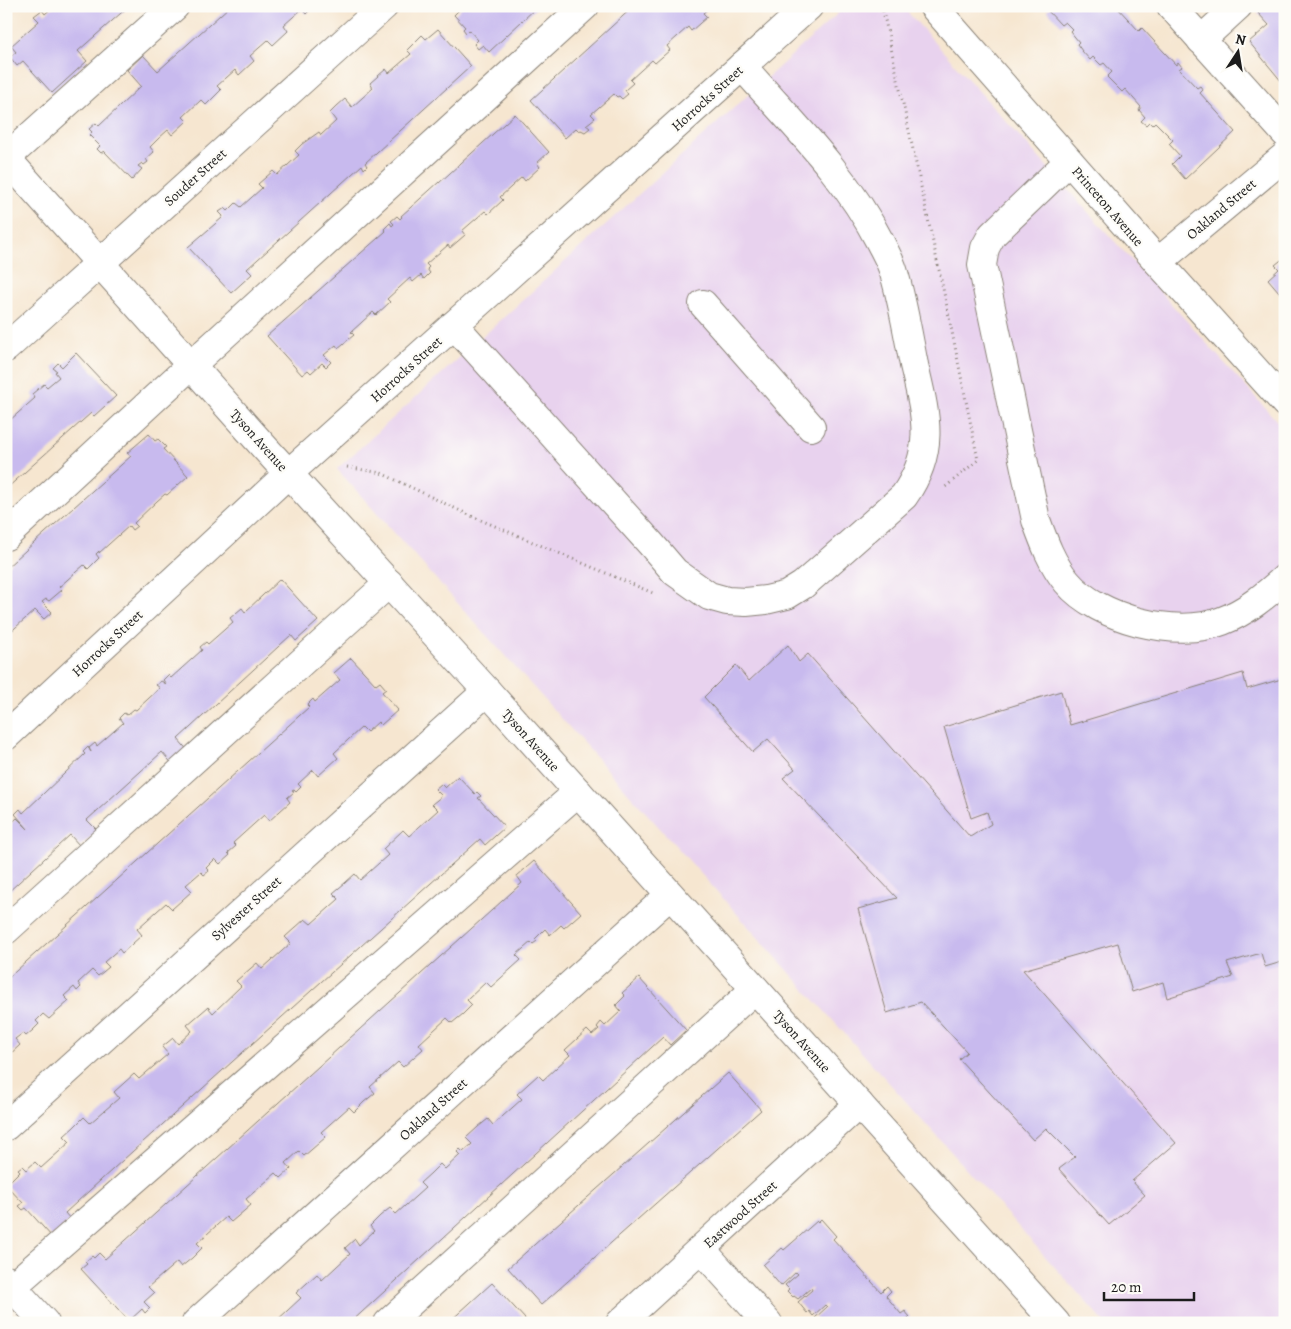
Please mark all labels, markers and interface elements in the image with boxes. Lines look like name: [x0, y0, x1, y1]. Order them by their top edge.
north arrow: [1214, 28, 1264, 78]
text: N: [1234, 29, 1248, 50]
street label: Horrocks Street: [667, 61, 748, 136]
street label: Souder Street: [160, 144, 231, 211]
street label: Princeton Avenue: [1068, 162, 1148, 250]
street label: Oakland Street: [1182, 174, 1260, 244]
street label: Horrocks Street: [366, 332, 447, 407]
street label: Tyson Avenue: [225, 405, 292, 476]
street label: Horrocks Street: [68, 605, 147, 681]
street label: Tyson Avenue: [497, 705, 564, 776]
street label: Sylvester Street: [207, 872, 286, 945]
street label: Tyson Avenue: [768, 1006, 835, 1077]
street label: Oakland Street: [395, 1073, 472, 1145]
street label: Eastwood Street: [699, 1176, 782, 1253]
scale bar: [1104, 1269, 1194, 1301]
text: 20 m: [1111, 1277, 1142, 1297]

